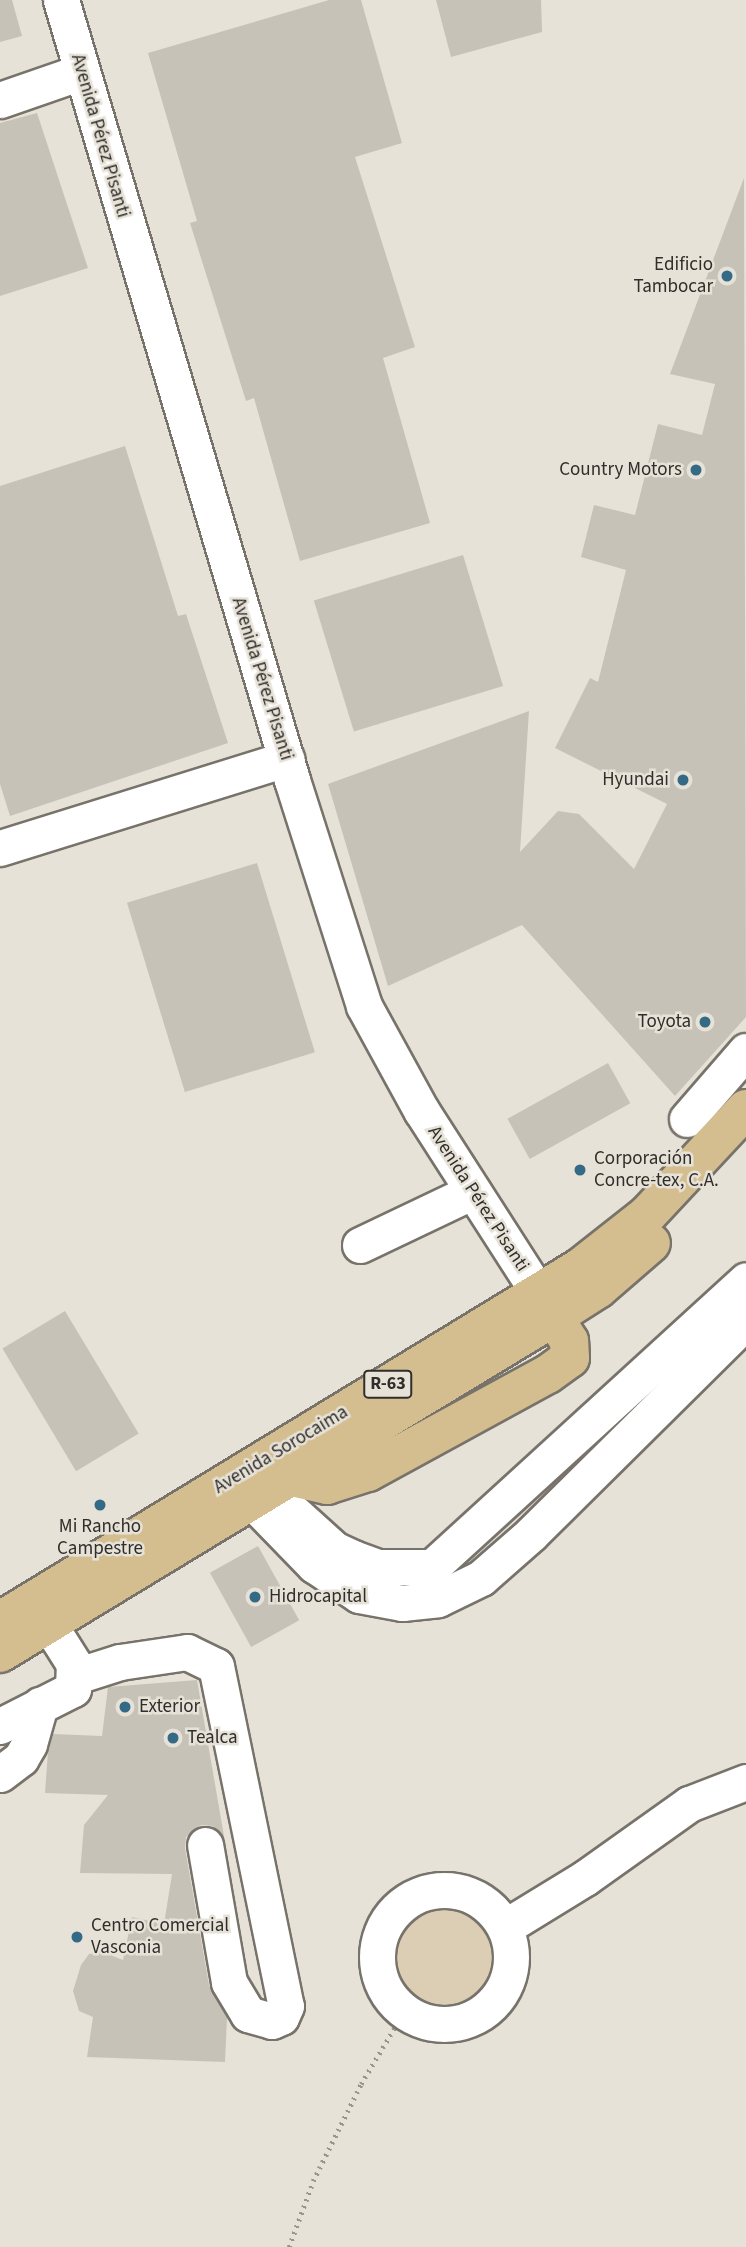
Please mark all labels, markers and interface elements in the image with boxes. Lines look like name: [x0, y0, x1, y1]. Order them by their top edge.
street label: Avenida Pérez Pisanti: [66, 51, 134, 221]
place label: Edificio Tambocar: [633, 254, 713, 298]
marker: Edificio Tambocar: [719, 268, 735, 284]
place label: Country Motors: [559, 459, 682, 481]
marker: Country Motors: [688, 462, 704, 478]
street label: Avenida Pérez Pisanti: [226, 595, 298, 763]
place label: Hyundai: [602, 769, 669, 791]
marker: Hyundai: [675, 772, 691, 788]
place label: Toyota: [637, 1011, 691, 1033]
marker: Toyota: [697, 1014, 713, 1030]
street label: Avenida Pérez Pisanti: [422, 1122, 534, 1276]
place label: Corporación Concre-tex, C.A.: [594, 1148, 719, 1192]
marker: Corporación Concre-tex, C.A.: [572, 1162, 588, 1178]
road number: R-63: [362, 1370, 414, 1399]
street label: Avenida Sorocaima: [210, 1401, 352, 1499]
marker: Mi Rancho Campestre: [92, 1497, 108, 1513]
place label: Mi Rancho Campestre: [57, 1516, 143, 1560]
place label: Hidrocapital: [269, 1586, 367, 1608]
marker: Hidrocapital: [247, 1589, 263, 1605]
place label: Exterior: [139, 1696, 200, 1718]
marker: Exterior: [117, 1699, 133, 1715]
place label: Tealca: [187, 1727, 238, 1749]
marker: Tealca: [165, 1730, 181, 1746]
place label: Centro Comercial Vasconia: [91, 1915, 229, 1959]
marker: Centro Comercial Vasconia: [69, 1929, 85, 1945]

